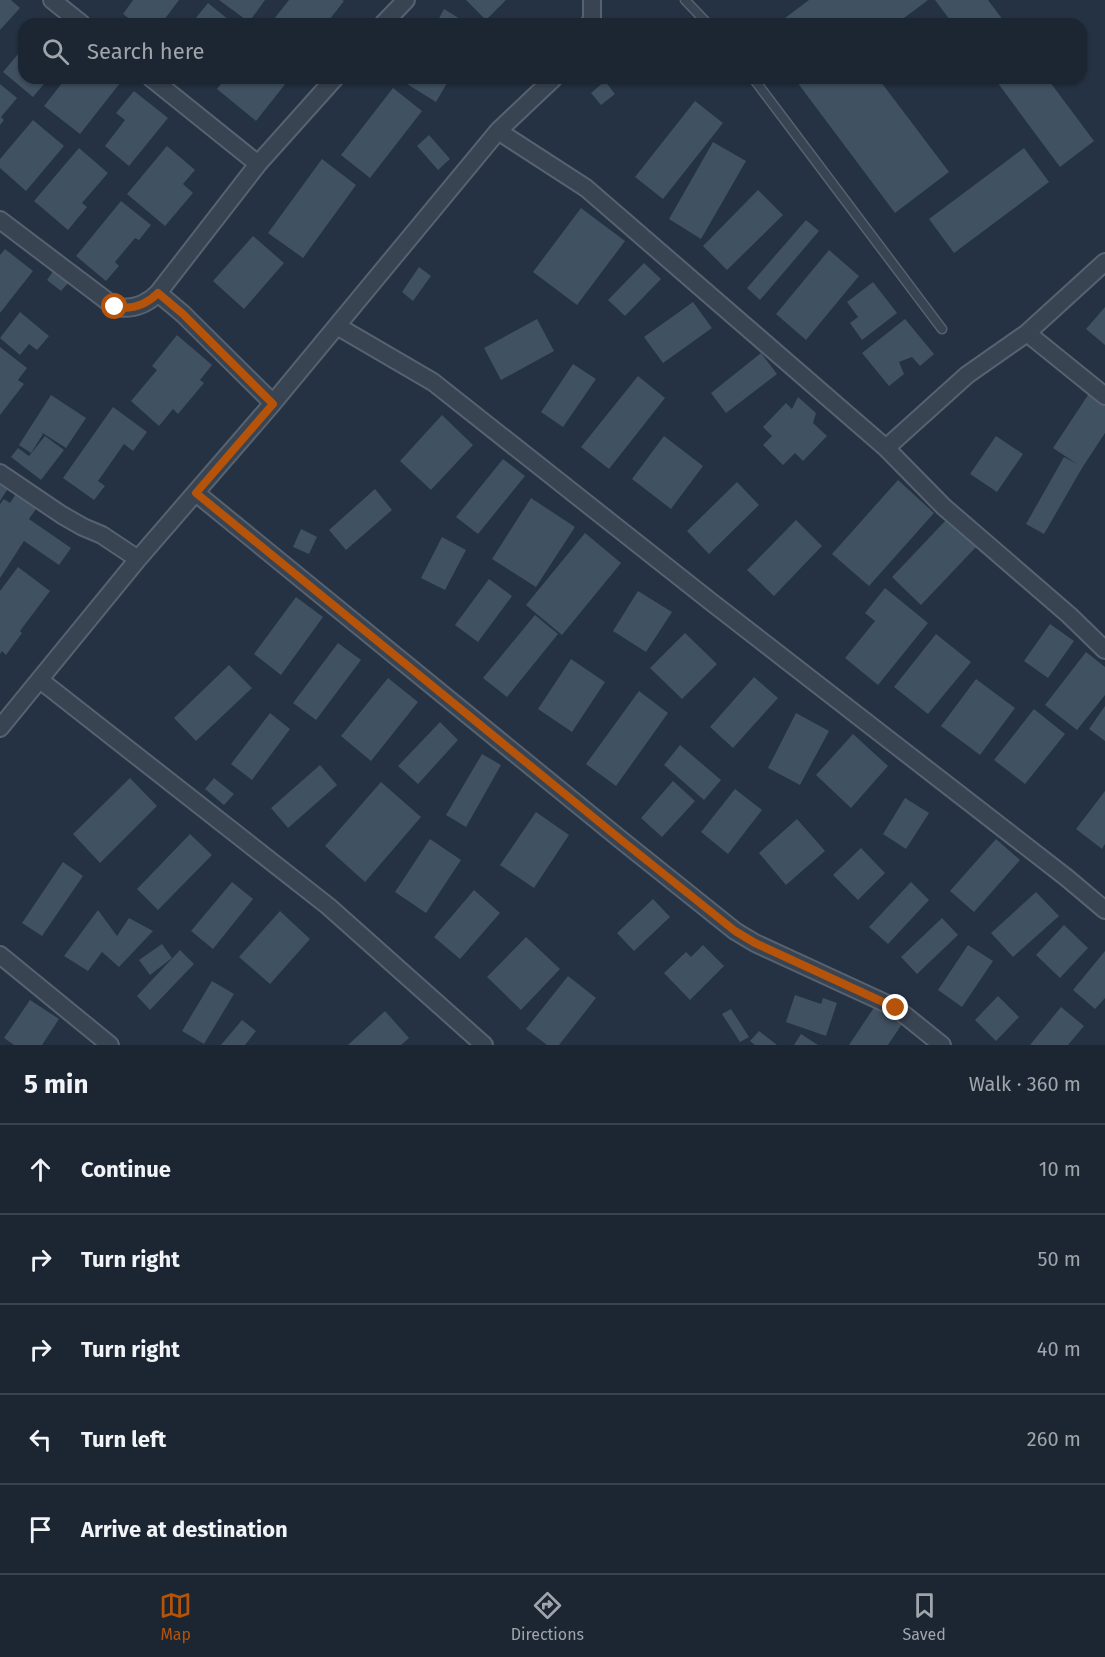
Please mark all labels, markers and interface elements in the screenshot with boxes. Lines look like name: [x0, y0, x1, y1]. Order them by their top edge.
search box: [18, 18, 1087, 84]
icon: search: [39, 35, 72, 68]
text: Search here: [87, 38, 205, 65]
route start: [101, 293, 127, 319]
route end: [882, 994, 908, 1020]
text: 5 min: [24, 1069, 88, 1100]
text: Walk · 360 m: [969, 1072, 1081, 1096]
icon: ahead: [24, 1153, 57, 1186]
text: Continue: [81, 1156, 171, 1183]
text: 10 m: [1039, 1157, 1081, 1181]
icon: right: [24, 1243, 57, 1276]
text: Turn right: [81, 1246, 180, 1273]
text: 50 m: [1037, 1247, 1081, 1271]
icon: right: [24, 1333, 57, 1366]
text: Turn right: [81, 1336, 180, 1363]
text: 40 m: [1037, 1337, 1081, 1361]
icon: left: [24, 1423, 57, 1456]
text: Turn left: [81, 1426, 166, 1453]
text: 260 m: [1027, 1427, 1081, 1451]
icon: arrive: [24, 1513, 57, 1546]
text: Arrive at destination: [81, 1516, 288, 1543]
tab: Map: [159, 1589, 192, 1644]
tab: Directions: [511, 1589, 584, 1644]
tab: Saved: [902, 1589, 946, 1644]

